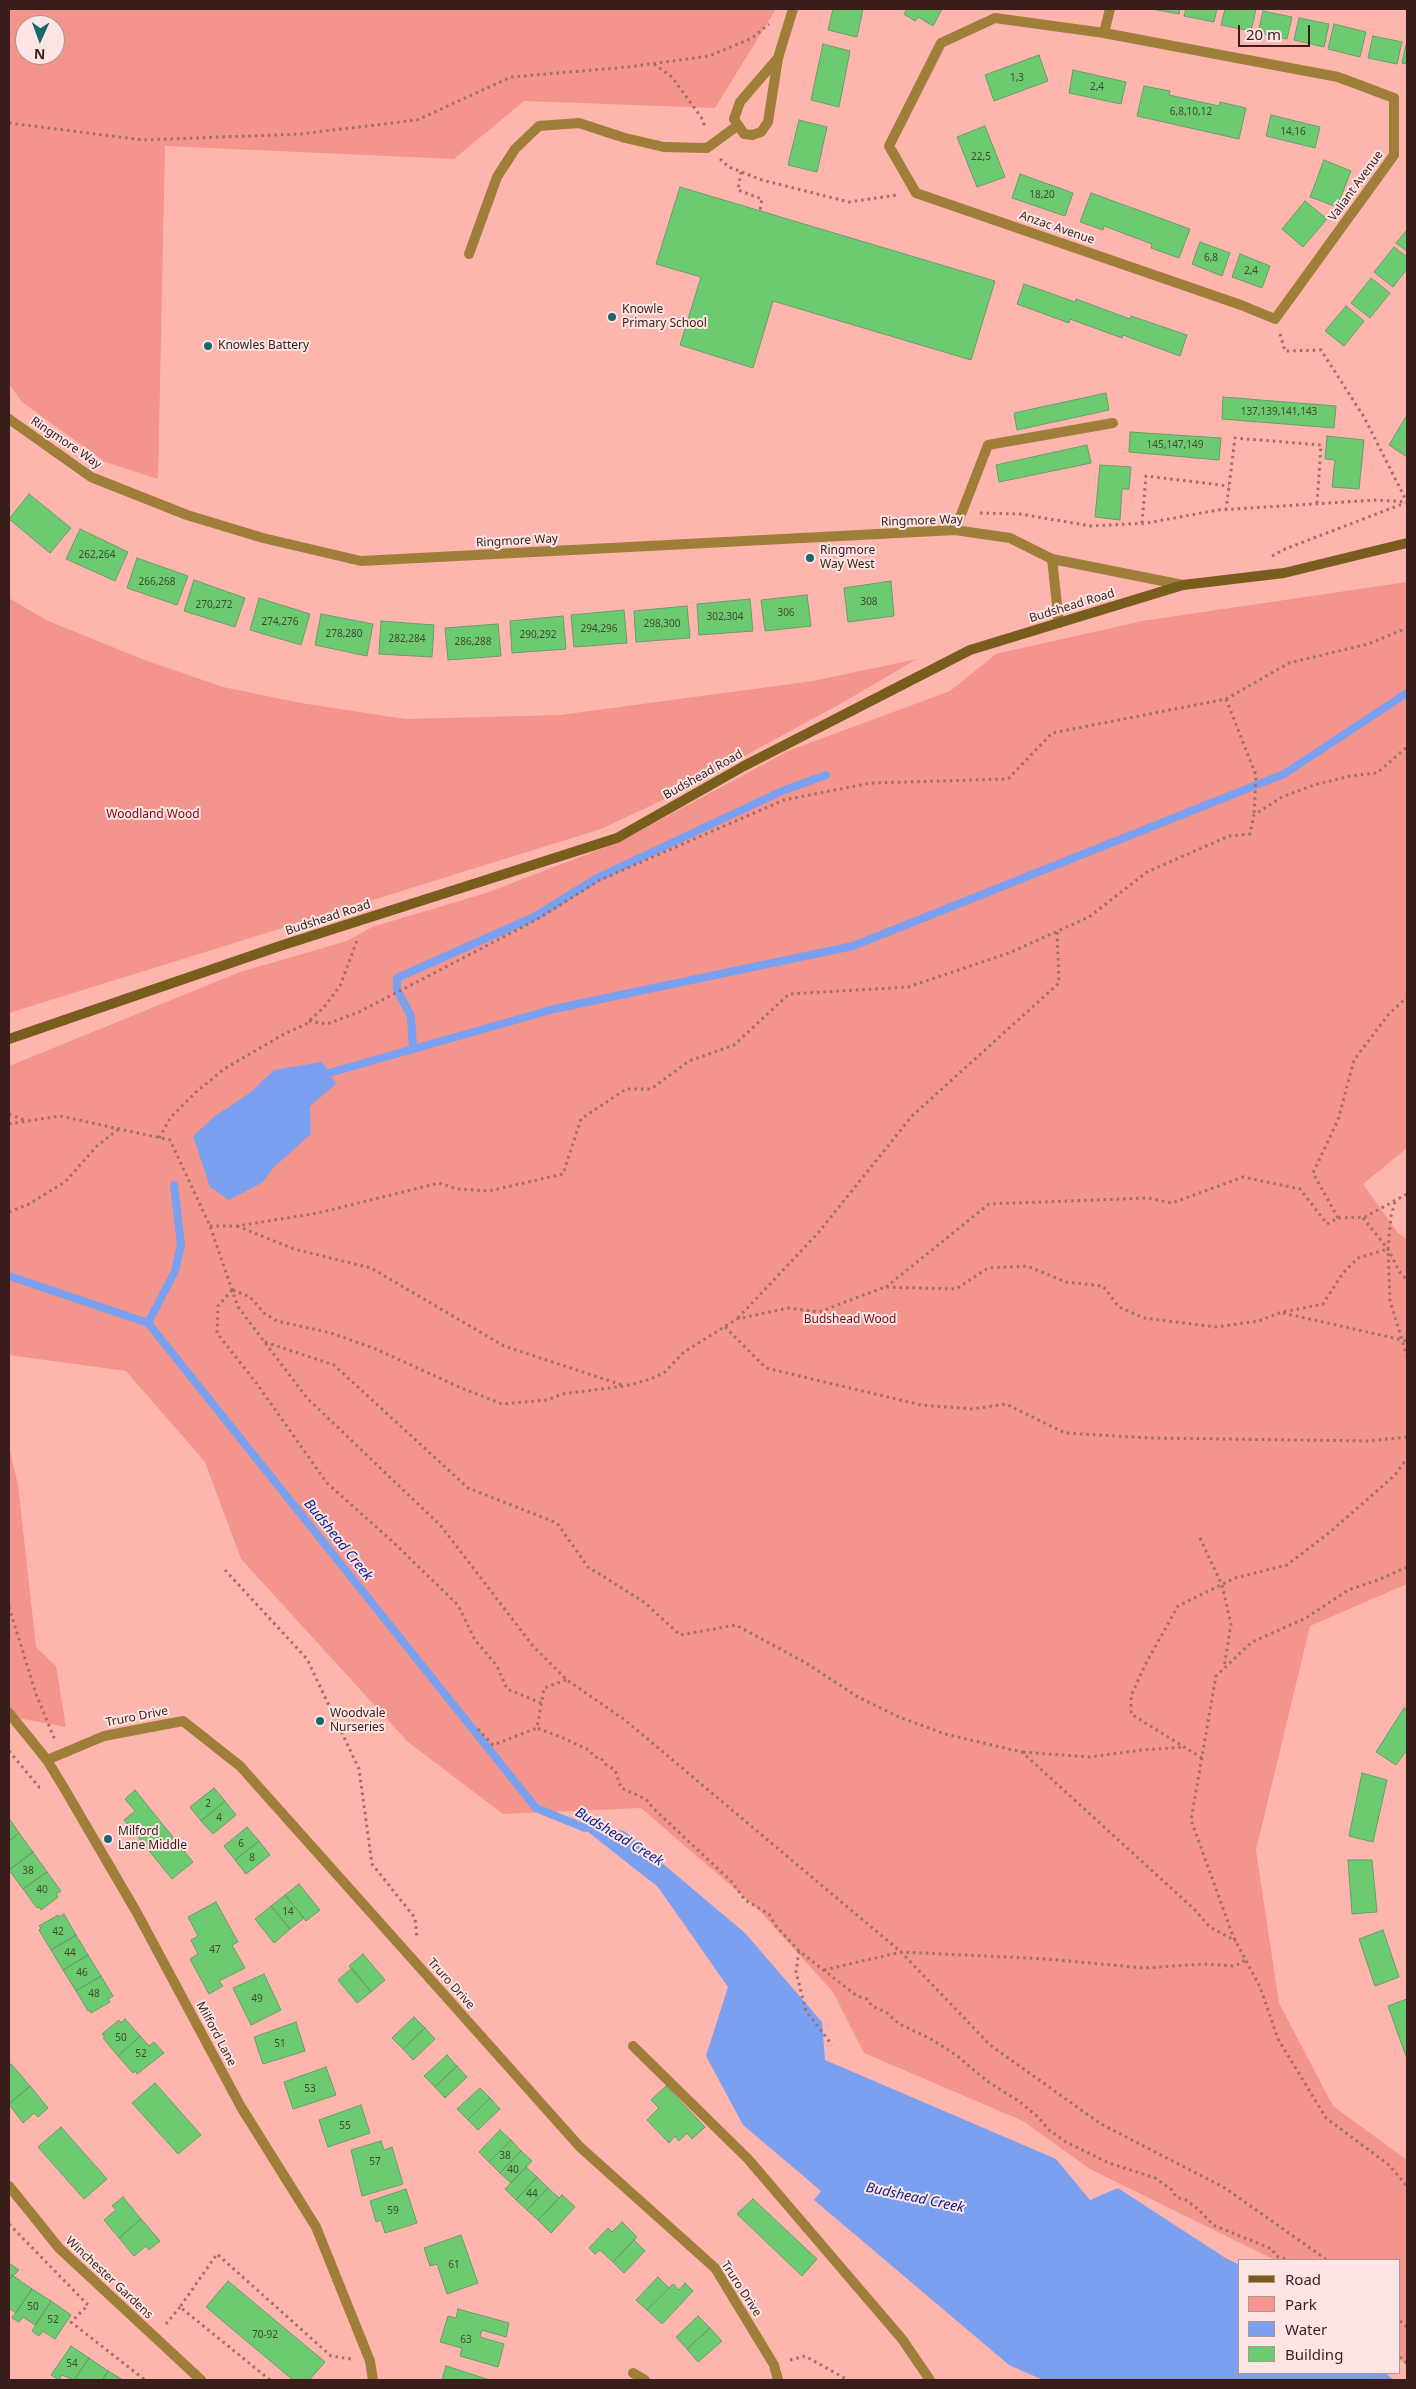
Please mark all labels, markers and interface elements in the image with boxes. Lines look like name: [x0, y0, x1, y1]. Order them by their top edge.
north arrow: [15, 15, 65, 65]
scale bar: [1241, 15, 1314, 47]
text: 20 m: [1246, 24, 1281, 44]
text: N: [33, 45, 46, 64]
house number: 1,3: [1010, 72, 1024, 84]
house number: 2,4: [1090, 81, 1104, 93]
house number: 6,8,10,12: [1170, 106, 1212, 118]
house number: 14,16: [1280, 126, 1306, 138]
street label: Valiant Avenue: [1326, 148, 1386, 224]
house number: 22,5: [971, 151, 991, 163]
house number: 18,20: [1029, 189, 1055, 201]
street label: Anzac Avenue: [1018, 208, 1096, 248]
house number: 6,8: [1204, 252, 1218, 264]
house number: 2,4: [1244, 265, 1258, 277]
place label: Knowle Primary School: [622, 303, 707, 331]
marker: Knowle Primary School: [606, 311, 618, 323]
place label: Knowles Battery: [218, 339, 309, 353]
marker: Knowles Battery: [202, 340, 214, 352]
house number: 137,139,141,143: [1241, 406, 1317, 418]
street label: Ringmore Way: [28, 414, 104, 472]
house number: 145,147,149: [1147, 439, 1203, 451]
street label: Ringmore Way: [881, 512, 963, 530]
street label: Ringmore Way: [476, 532, 558, 550]
place label: Ringmore Way West: [820, 544, 875, 572]
house number: 262,264: [79, 549, 115, 561]
marker: Ringmore Way West: [804, 552, 816, 564]
house number: 266,268: [139, 576, 175, 588]
street label: Budshead Road: [1028, 586, 1116, 626]
house number: 308: [860, 596, 878, 608]
house number: 270,272: [196, 599, 232, 611]
house number: 306: [777, 607, 795, 619]
house number: 302,304: [707, 611, 743, 623]
house number: 274,276: [262, 616, 298, 628]
house number: 298,300: [644, 618, 680, 630]
house number: 294,296: [581, 623, 617, 635]
house number: 278,280: [326, 628, 362, 640]
house number: 290,292: [520, 629, 556, 641]
house number: 282,284: [389, 633, 425, 645]
house number: 286,288: [455, 636, 491, 648]
street label: Budshead Road: [661, 747, 745, 803]
park label: Woodland Wood: [106, 808, 200, 822]
street label: Budshead Road: [284, 897, 372, 939]
park label: Budshead Wood: [804, 1313, 896, 1327]
water label: Budshead Creek: [300, 1496, 376, 1584]
street label: Truro Drive: [105, 1704, 169, 1730]
place label: Woodvale Nurseries: [330, 1707, 386, 1735]
marker: Woodvale Nurseries: [314, 1715, 326, 1727]
house number: 2: [205, 1798, 211, 1810]
water label: Budshead Creek: [572, 1804, 666, 1870]
house number: 4: [216, 1812, 222, 1824]
place label: Milford Lane Middle: [118, 1825, 187, 1853]
marker: Milford Lane Middle: [102, 1833, 114, 1845]
house number: 6: [238, 1838, 244, 1850]
house number: 8: [249, 1852, 255, 1864]
house number: 38: [22, 1865, 34, 1877]
house number: 40: [36, 1884, 48, 1896]
house number: 14: [282, 1906, 294, 1918]
house number: 42: [52, 1926, 64, 1938]
house number: 47: [209, 1944, 221, 1956]
house number: 44: [64, 1947, 76, 1959]
street label: Truro Drive: [424, 1956, 478, 2012]
house number: 46: [76, 1967, 88, 1979]
house number: 48: [88, 1988, 100, 2000]
house number: 49: [251, 1993, 263, 2005]
street label: Milford Lane: [193, 1999, 239, 2069]
house number: 50: [115, 2032, 127, 2044]
house number: 51: [274, 2038, 286, 2050]
house number: 52: [135, 2048, 147, 2060]
house number: 53: [304, 2083, 316, 2095]
house number: 55: [339, 2120, 351, 2132]
house number: 38: [499, 2150, 511, 2162]
house number: 57: [369, 2156, 381, 2168]
house number: 40: [507, 2164, 519, 2176]
water label: Budshead Creek: [864, 2179, 966, 2217]
house number: 44: [526, 2188, 538, 2200]
house number: 59: [387, 2205, 399, 2217]
street label: Winchester Gardens: [62, 2234, 156, 2322]
house number: 61: [448, 2259, 460, 2271]
street label: Truro Drive: [718, 2259, 764, 2319]
legend: [1238, 2259, 1401, 2374]
text: Road: [1285, 2269, 1321, 2289]
text: Park: [1285, 2294, 1317, 2314]
house number: 50: [27, 2301, 39, 2313]
house number: 52: [47, 2314, 59, 2326]
text: Water: [1285, 2319, 1327, 2339]
house number: 70-92: [252, 2329, 278, 2341]
house number: 63: [460, 2334, 472, 2346]
text: Building: [1285, 2344, 1343, 2364]
house number: 54: [66, 2358, 78, 2370]

